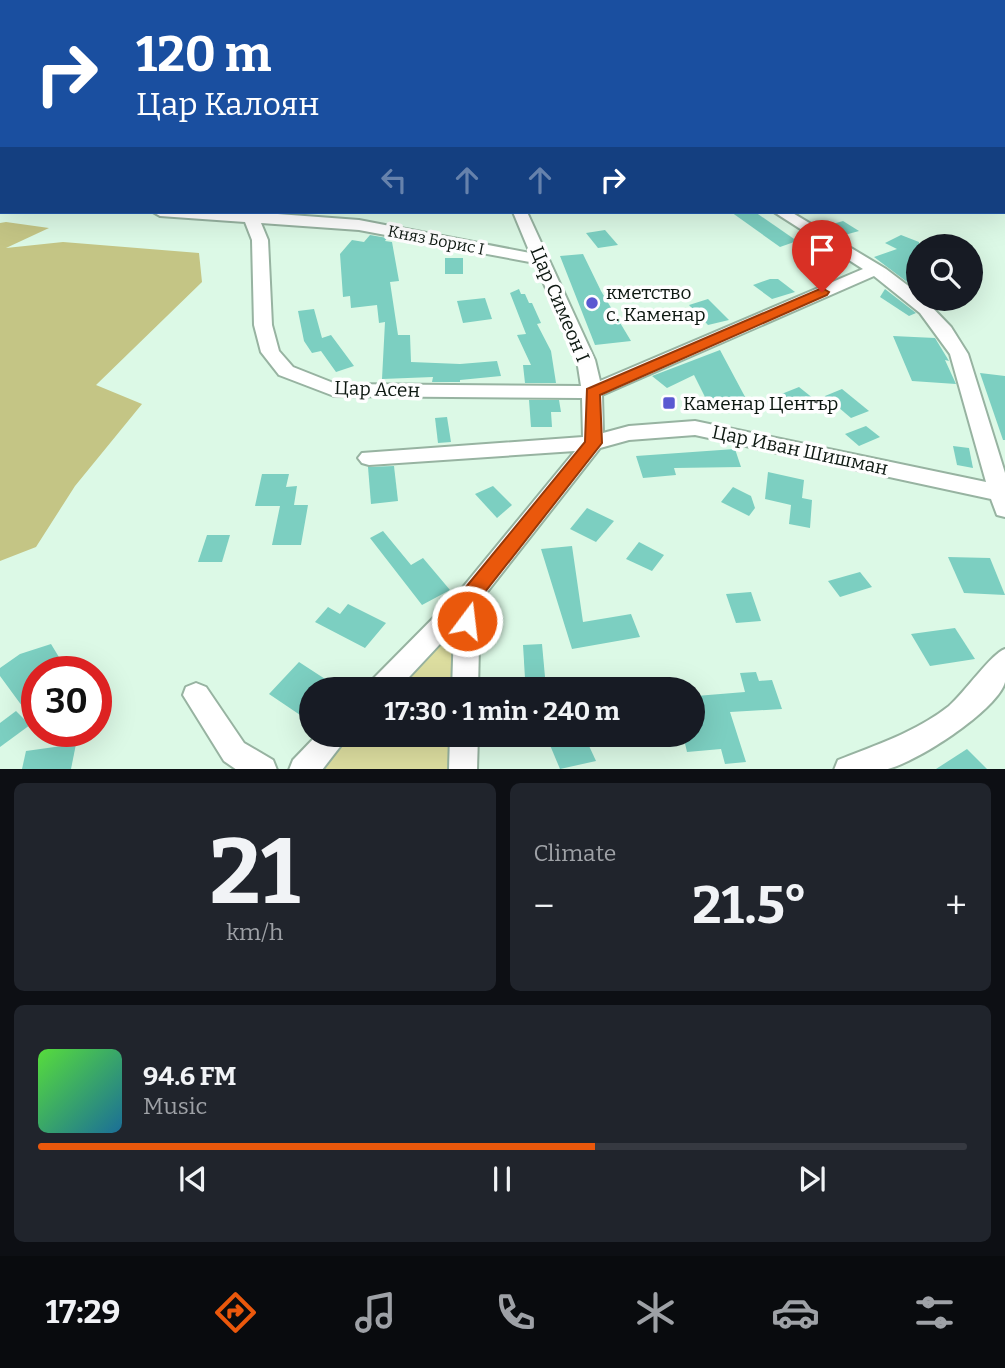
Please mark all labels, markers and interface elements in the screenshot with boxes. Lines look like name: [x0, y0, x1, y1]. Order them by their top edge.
text: 120 m: [136, 25, 271, 84]
icon: right: [21, 28, 112, 119]
text: Цар Калоян: [136, 85, 319, 123]
icon: left: [375, 161, 413, 199]
icon: ahead: [448, 161, 486, 199]
icon: ahead: [521, 161, 559, 199]
icon: right: [594, 161, 632, 199]
pin: [792, 220, 852, 292]
street label: Княз Борис I: [386, 221, 486, 259]
icon: arrive: [803, 231, 841, 269]
map controls: [906, 234, 983, 311]
button: search: [906, 234, 983, 311]
street label: Цар Симеон I: [525, 243, 595, 365]
place label: кметство с. Каменар: [606, 281, 706, 326]
marker: кметство с. Каменар: [584, 295, 600, 311]
street label: Цар Асен: [334, 376, 420, 402]
place label: Каменар Център: [683, 392, 838, 415]
marker: Каменар Център: [661, 395, 677, 411]
street label: Цар Иван Шишман: [710, 420, 890, 480]
position arrow: [430, 584, 504, 658]
speed limit sign: 30: [21, 656, 112, 747]
text: 17:30 · 1 min · 240 m: [384, 696, 620, 727]
text: 21: [209, 818, 300, 927]
text: Climate: [534, 839, 616, 867]
text: 21.5°: [692, 874, 807, 937]
text: −: [534, 883, 554, 929]
text: +: [945, 883, 967, 929]
text: km/h: [226, 918, 283, 946]
text: 94.6 FM: [143, 1061, 237, 1092]
text: Music: [143, 1092, 207, 1120]
icon: previous: [174, 1160, 212, 1198]
icon: pause: [483, 1160, 521, 1198]
icon: next: [793, 1160, 831, 1198]
icon: directions: [211, 1288, 260, 1337]
icon: music: [351, 1288, 400, 1337]
icon: phone: [491, 1288, 540, 1337]
icon: climate: [631, 1288, 680, 1337]
icon: car: [771, 1288, 820, 1337]
icon: filters: [910, 1288, 959, 1337]
text: 17:29: [45, 1293, 121, 1331]

